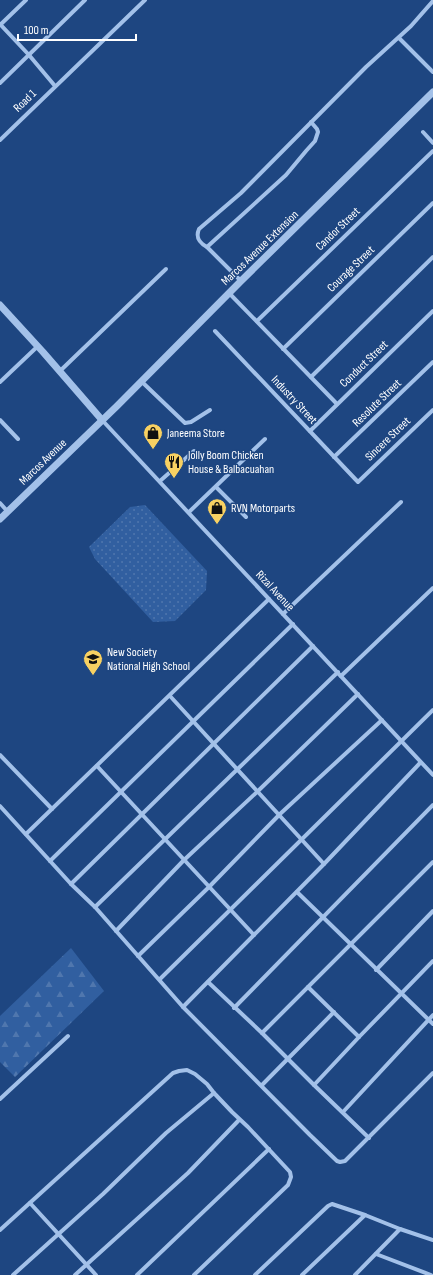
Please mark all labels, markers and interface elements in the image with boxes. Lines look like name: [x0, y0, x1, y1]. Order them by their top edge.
scale bar: [18, 16, 136, 42]
text: 100 m: [24, 23, 49, 38]
street label: Road 1: [10, 86, 40, 115]
street label: Candor Street: [313, 204, 364, 254]
street label: Marcos Avenue Extension: [218, 207, 302, 289]
street label: Courage Street: [324, 242, 378, 295]
street label: Conduct Street: [337, 337, 392, 391]
street label: Industry Street: [268, 373, 320, 428]
street label: Resolute Street: [349, 376, 405, 430]
street label: Sincere Street: [362, 413, 414, 464]
shop icon: Janeema Store: [142, 422, 164, 450]
place label: Janeema Store: [166, 426, 225, 441]
street label: Marcos Avenue: [16, 436, 70, 488]
place label: Jolly Boom Chicken House & Balbacuahan: [187, 448, 274, 477]
restaurant icon: Jolly Boom Chicken House & Balbacuahan: [163, 451, 185, 479]
shop icon: RVN Motorparts: [206, 497, 228, 525]
place label: RVN Motorparts: [231, 501, 295, 516]
street label: Rizal Avenue: [252, 568, 298, 615]
place label: New Society National High School: [107, 645, 190, 674]
school or university icon: New Society National High School: [82, 648, 104, 676]

